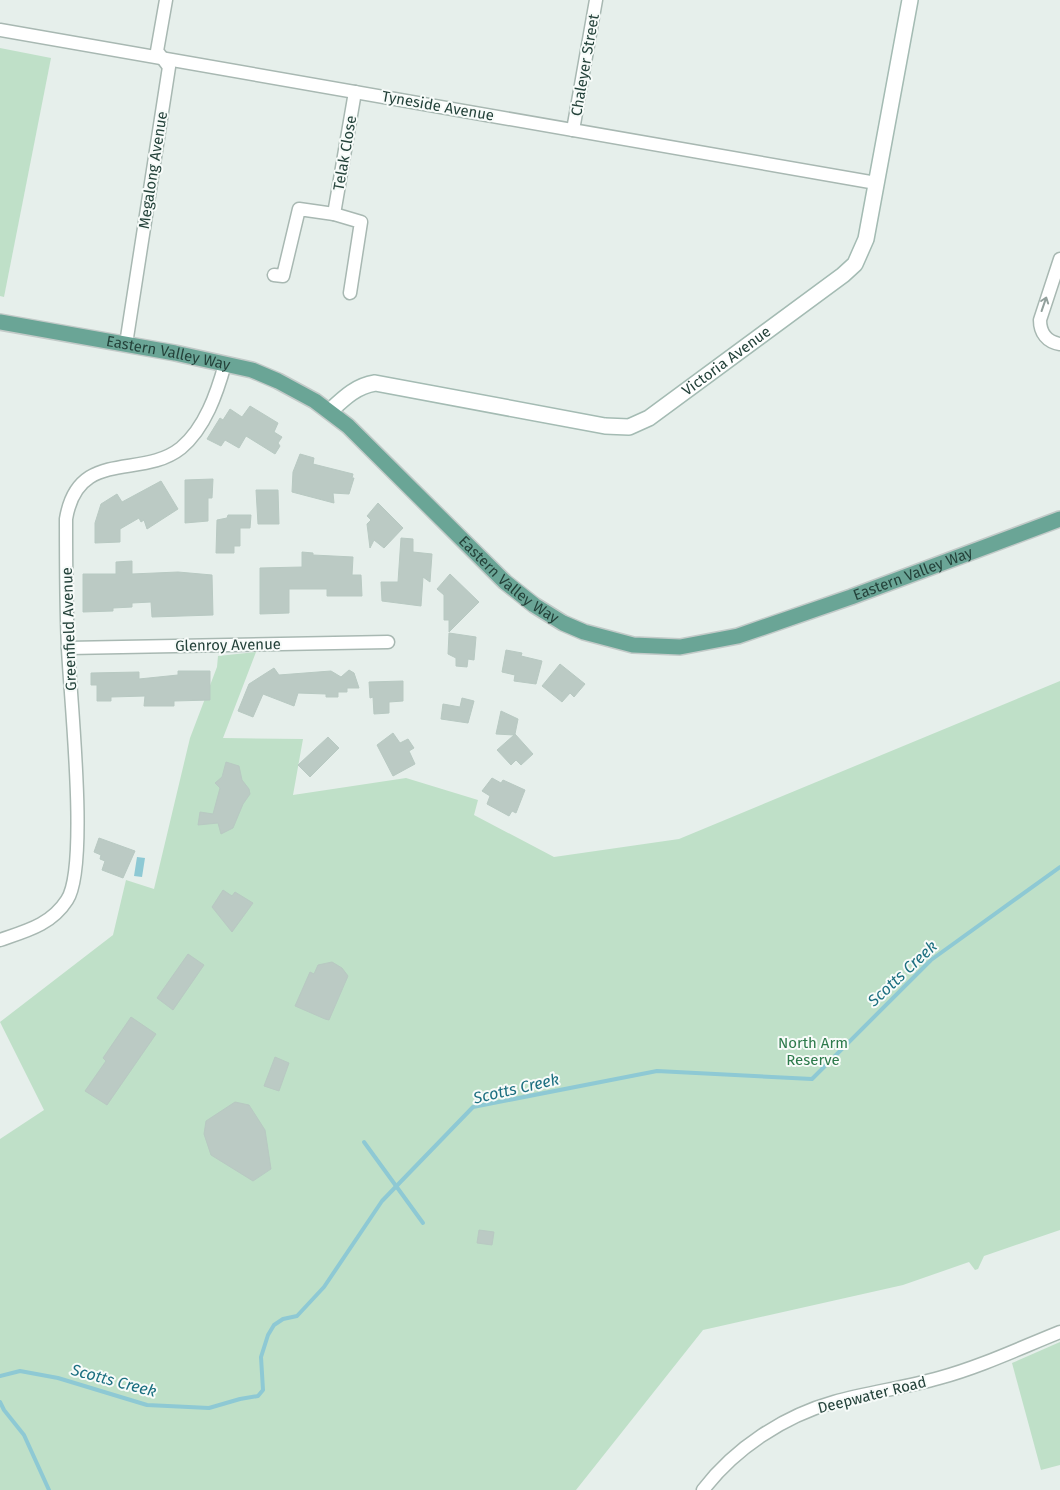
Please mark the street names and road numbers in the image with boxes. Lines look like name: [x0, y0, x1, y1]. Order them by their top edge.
street label: Chaleyer Street: [567, 12, 603, 118]
street label: Tyneside Avenue: [380, 87, 496, 125]
street label: Megalong Avenue: [135, 110, 171, 230]
street label: Telak Close: [330, 114, 360, 192]
street label: Victoria Avenue: [679, 322, 774, 400]
street label: Eastern Valley Way: [105, 332, 233, 374]
street label: Eastern Valley Way: [455, 532, 563, 627]
street label: Eastern Valley Way: [851, 543, 976, 604]
street label: Greenfield Avenue: [58, 567, 80, 691]
street label: Glenroy Avenue: [175, 635, 281, 655]
street label: Deepwater Road: [816, 1373, 928, 1417]

